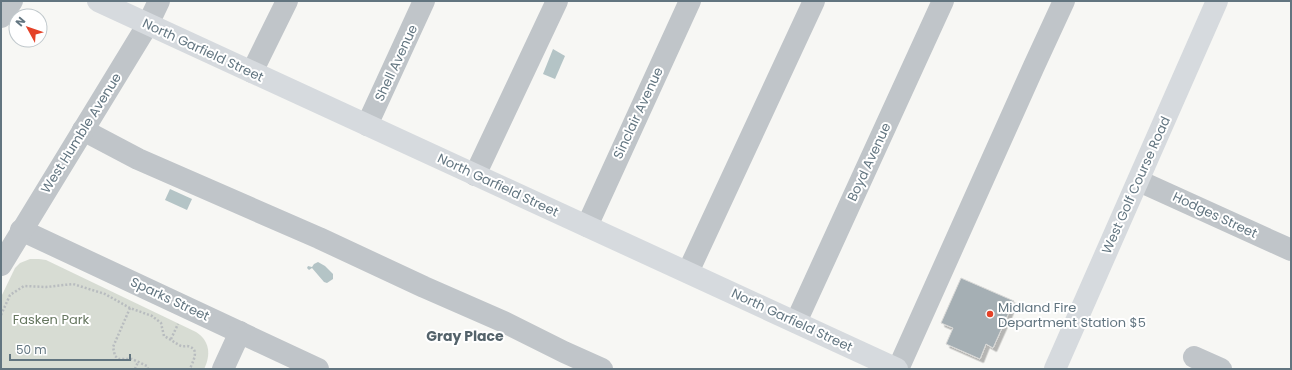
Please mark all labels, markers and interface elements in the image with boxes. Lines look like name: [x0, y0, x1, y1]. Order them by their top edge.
north arrow: [8, 8, 48, 48]
text: N: [12, 13, 29, 30]
street label: North Garfield Street: [139, 14, 267, 87]
street label: Shell Avenue: [370, 22, 422, 104]
street label: Sinclair Avenue: [608, 64, 668, 162]
street label: West Humble Avenue: [36, 69, 126, 197]
street label: West Golf Course Road: [1097, 113, 1175, 257]
street label: Boyd Avenue: [842, 120, 896, 204]
street label: North Garfield Street: [434, 149, 562, 222]
street label: Hodges Street: [1170, 187, 1261, 243]
street label: Sparks Street: [127, 272, 213, 326]
street label: North Garfield Street: [728, 284, 856, 357]
place label: Midland Fire Department Station $5: [998, 298, 1146, 332]
marker: Midland Fire Department Station $5: [985, 309, 995, 319]
park label: Fasken Park: [13, 310, 90, 329]
district label: Gray Place: [426, 326, 504, 346]
scale bar: [10, 336, 130, 362]
text: 50 m: [16, 341, 47, 358]

